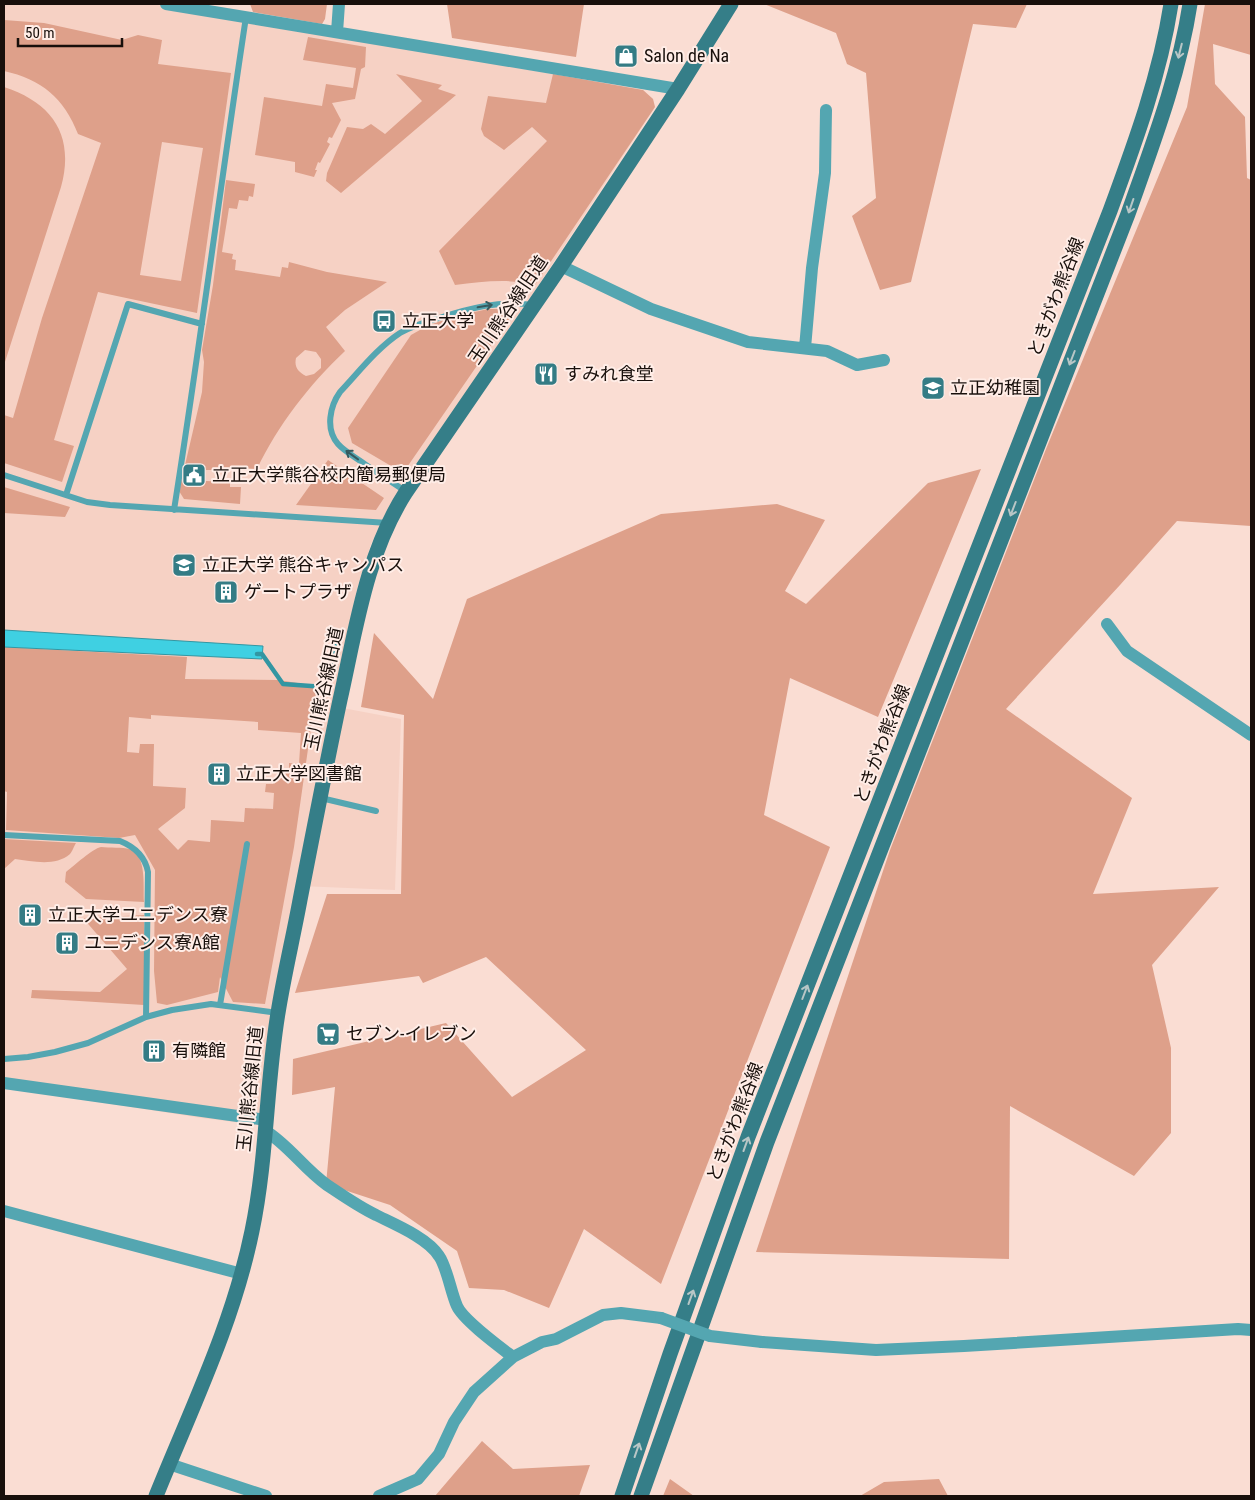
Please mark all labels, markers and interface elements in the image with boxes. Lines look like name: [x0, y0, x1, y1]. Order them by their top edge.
scale bar: [18, 15, 121, 47]
text: 50 m: [25, 24, 55, 42]
shop icon: Salon de Na: [613, 43, 639, 69]
one-way arrow: [1174, 43, 1184, 59]
place label: Salon de Na: [644, 45, 729, 66]
one-way arrow: [1126, 198, 1135, 214]
street label: ときがわ熊谷線: [1023, 234, 1088, 359]
street label: 玉川熊谷線旧道: [464, 252, 552, 368]
one-way arrow: [476, 300, 492, 310]
bus stop icon: 立正大学: [371, 308, 397, 334]
place label: 立正大学: [402, 310, 474, 331]
one-way arrow: [1067, 350, 1076, 365]
restaurant icon: すみれ食堂: [533, 361, 559, 387]
place label: すみれ食堂: [564, 363, 654, 384]
school or university icon: 立正幼稚園: [920, 375, 946, 401]
place label: 立正幼稚園: [950, 377, 1040, 398]
one-way arrow: [345, 449, 359, 460]
public building icon: 立正大学熊谷校内簡易郵便局: [181, 462, 207, 488]
place label: 立正大学熊谷校内簡易郵便局: [212, 464, 446, 485]
one-way arrow: [1008, 501, 1017, 516]
school or university icon: 立正大学 熊谷キャンパス: [171, 552, 197, 578]
place label: 立正大学 熊谷キャンパス: [202, 554, 404, 575]
building icon: ゲートプラザ: [213, 579, 239, 605]
place label: ゲートプラザ: [244, 581, 352, 602]
street label: 玉川熊谷線旧道: [300, 625, 347, 753]
street label: ときがわ熊谷線: [849, 681, 914, 806]
building icon: 立正大学図書館: [206, 761, 232, 787]
place label: 立正大学図書館: [236, 763, 362, 784]
building icon: 立正大学ユニデンス寮: [17, 902, 43, 928]
place label: 立正大学ユニデンス寮: [48, 904, 228, 925]
building icon: ユニデンス寮A館: [54, 930, 80, 956]
place label: ユニデンス寮A館: [84, 932, 220, 953]
one-way arrow: [801, 985, 810, 1000]
supermarket icon: セブン-イレブン: [315, 1021, 341, 1047]
place label: セブン-イレブン: [346, 1023, 476, 1044]
street label: 玉川熊谷線旧道: [232, 1025, 267, 1153]
building icon: 有隣館: [141, 1038, 167, 1064]
place label: 有隣館: [172, 1040, 226, 1061]
street label: ときがわ熊谷線: [702, 1059, 767, 1184]
one-way arrow: [742, 1137, 751, 1152]
one-way arrow: [687, 1289, 696, 1305]
one-way arrow: [633, 1442, 643, 1458]

